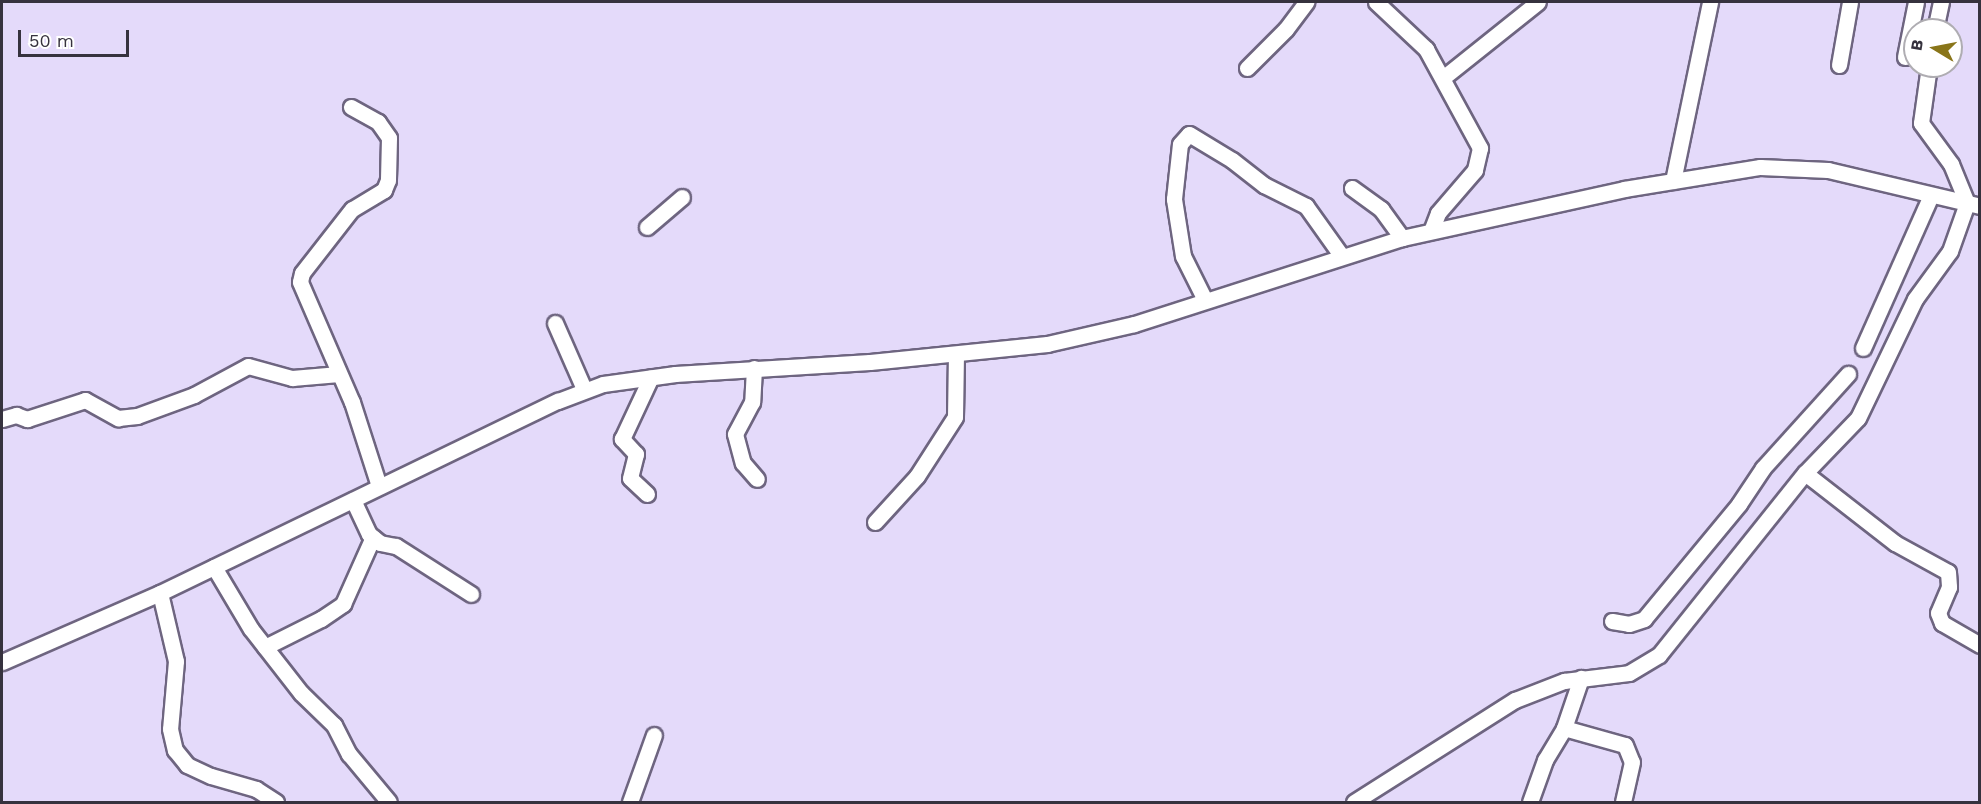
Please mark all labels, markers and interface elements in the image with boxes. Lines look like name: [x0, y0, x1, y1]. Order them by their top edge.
scale bar: [21, 18, 132, 56]
north arrow: [1903, 18, 1963, 78]
text: 50 m: [29, 30, 74, 51]
text: B: [1906, 38, 1927, 52]

